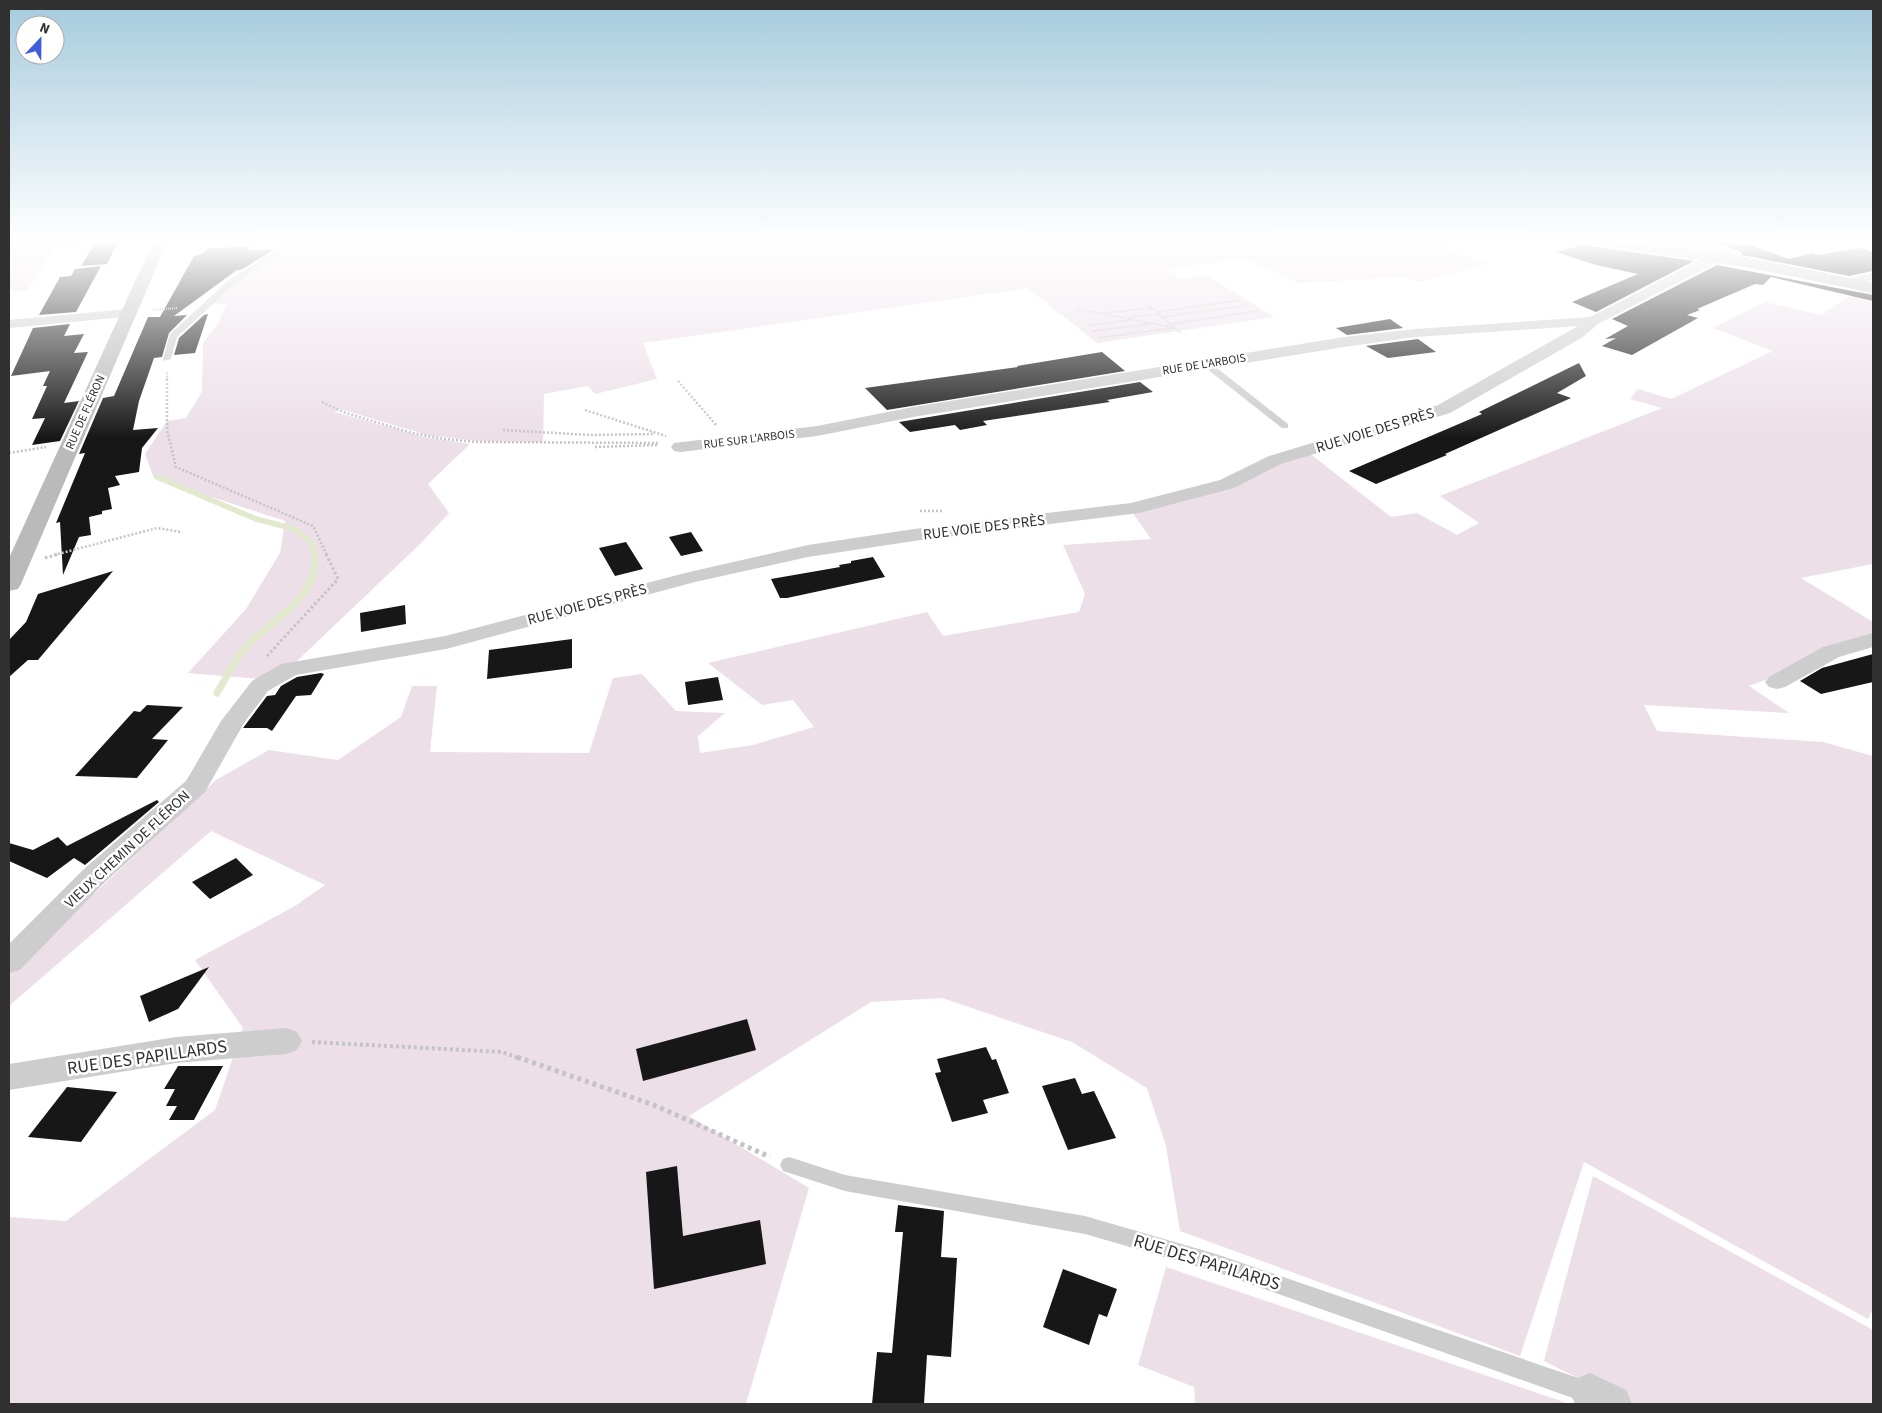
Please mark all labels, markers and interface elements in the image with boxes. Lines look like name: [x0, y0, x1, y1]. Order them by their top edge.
north arrow: [15, 15, 65, 65]
text: N: [36, 18, 53, 40]
street label: RUE DE L'ARBOIS: [1161, 349, 1247, 379]
street label: RUE DE FLÉRON: [61, 372, 110, 452]
street label: RUE VOIE DES PRÈS: [1313, 403, 1437, 458]
street label: RUE SUR L'ARBOIS: [703, 425, 796, 454]
street label: RUE VOIE DES PRÈS: [922, 510, 1046, 545]
street label: RUE VOIE DES PRÈS: [525, 578, 649, 630]
street label: VIEUX CHEMIN DE FLÉRON: [60, 786, 195, 913]
street label: RUE DES PAPILLARDS: [66, 1034, 229, 1081]
street label: RUE DES PAPILARDS: [1130, 1228, 1283, 1297]

